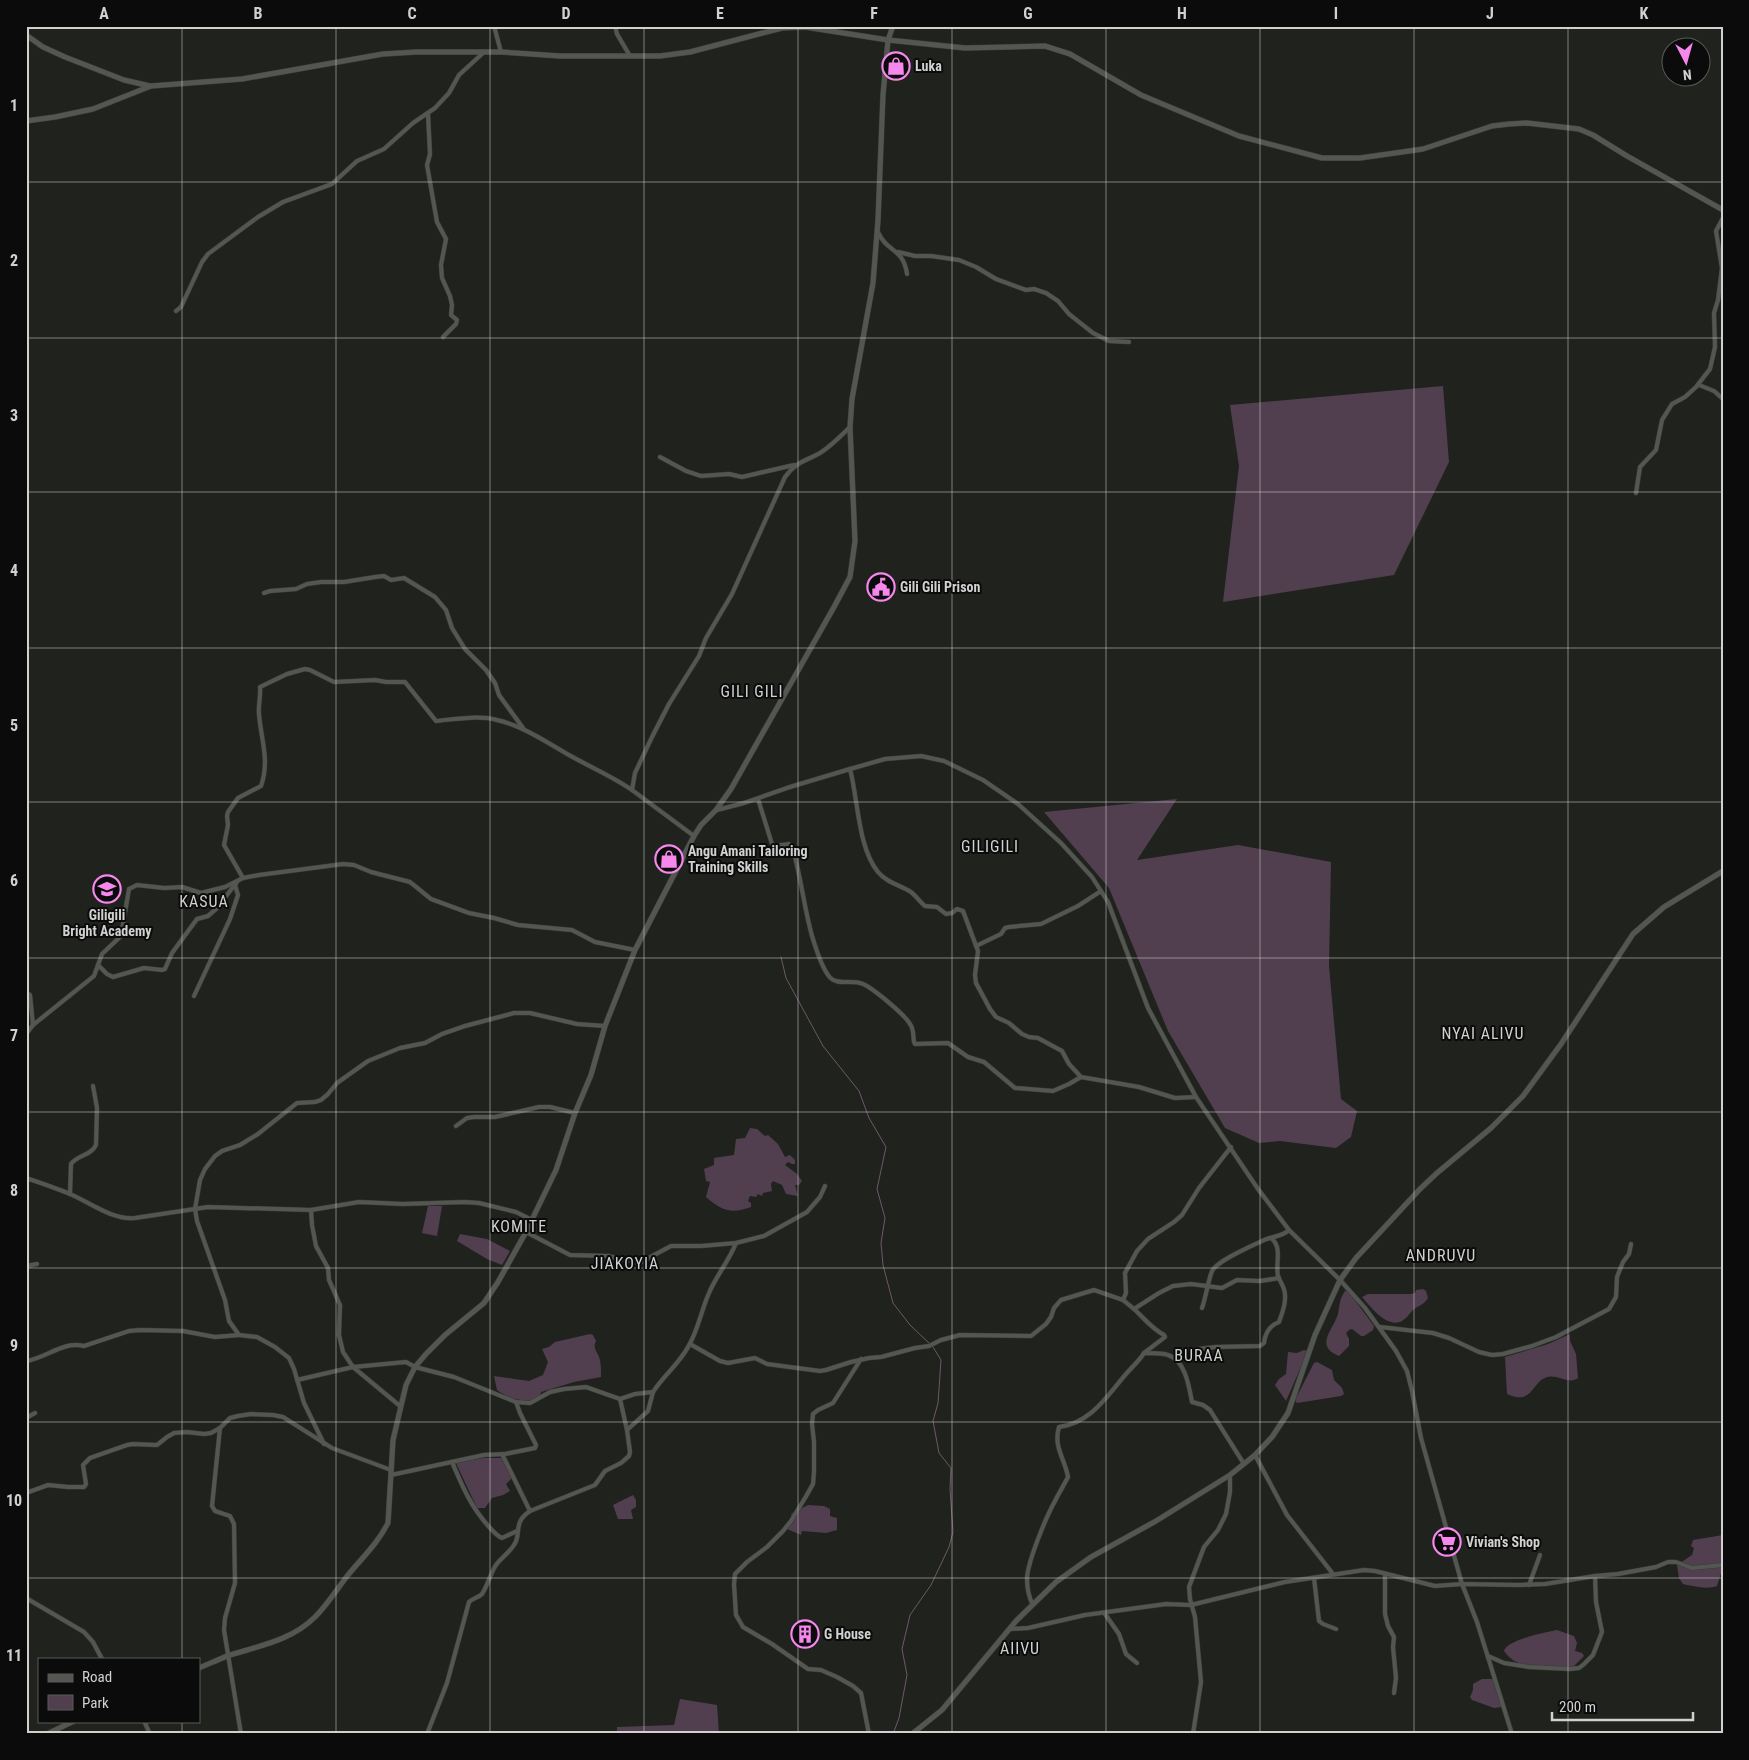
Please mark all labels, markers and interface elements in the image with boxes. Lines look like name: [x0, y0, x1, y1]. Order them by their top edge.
text: A: [99, 4, 109, 23]
text: B: [254, 4, 263, 23]
text: C: [407, 4, 417, 23]
text: D: [561, 4, 571, 23]
text: E: [716, 4, 724, 23]
text: F: [870, 4, 878, 23]
text: G: [1023, 4, 1033, 23]
text: H: [1177, 4, 1187, 23]
text: I: [1334, 4, 1338, 23]
text: J: [1486, 4, 1494, 23]
text: K: [1640, 4, 1649, 23]
north arrow: [1662, 38, 1712, 88]
shop icon: Luka: [881, 51, 911, 81]
place label: Luka: [915, 58, 942, 74]
text: N: [1682, 67, 1692, 83]
text: 1: [10, 96, 18, 115]
text: 2: [10, 251, 18, 270]
text: 3: [10, 406, 18, 425]
text: 4: [10, 561, 18, 580]
public building icon: Gili Gili Prison: [866, 572, 896, 602]
place label: Gili Gili Prison: [900, 579, 980, 595]
district label: GILI GILI: [721, 682, 783, 701]
text: 5: [10, 716, 18, 735]
district label: GILIGILI: [961, 837, 1019, 856]
place label: Angu Amani Tailoring Training Skills: [688, 843, 808, 875]
shop icon: Angu Amani Tailoring Training Skills: [654, 844, 684, 874]
text: 6: [10, 871, 18, 890]
school or university icon: Giligili Bright Academy: [92, 874, 122, 904]
district label: KASUA: [179, 892, 229, 911]
place label: Giligili Bright Academy: [62, 907, 152, 939]
district label: NYAI ALIVU: [1441, 1024, 1525, 1043]
text: 7: [10, 1026, 18, 1045]
text: 8: [10, 1181, 18, 1200]
district label: KOMITE: [491, 1217, 547, 1236]
district label: ANDRUVU: [1406, 1246, 1476, 1265]
district label: JIAKOYIA: [591, 1254, 659, 1273]
text: 9: [10, 1336, 18, 1355]
district label: BURAA: [1174, 1346, 1224, 1365]
text: 10: [6, 1491, 22, 1510]
supermarket icon: Vivian's Shop: [1432, 1527, 1462, 1557]
place label: Vivian's Shop: [1466, 1534, 1540, 1550]
building icon: G House: [790, 1619, 820, 1649]
place label: G House: [824, 1626, 871, 1642]
district label: AIIVU: [1000, 1639, 1040, 1658]
text: 11: [6, 1646, 22, 1665]
legend: [38, 1658, 200, 1722]
text: Road: [82, 1668, 112, 1686]
scale bar: [1552, 1690, 1693, 1722]
text: Park: [82, 1694, 109, 1712]
text: 200 m: [1559, 1698, 1596, 1716]

